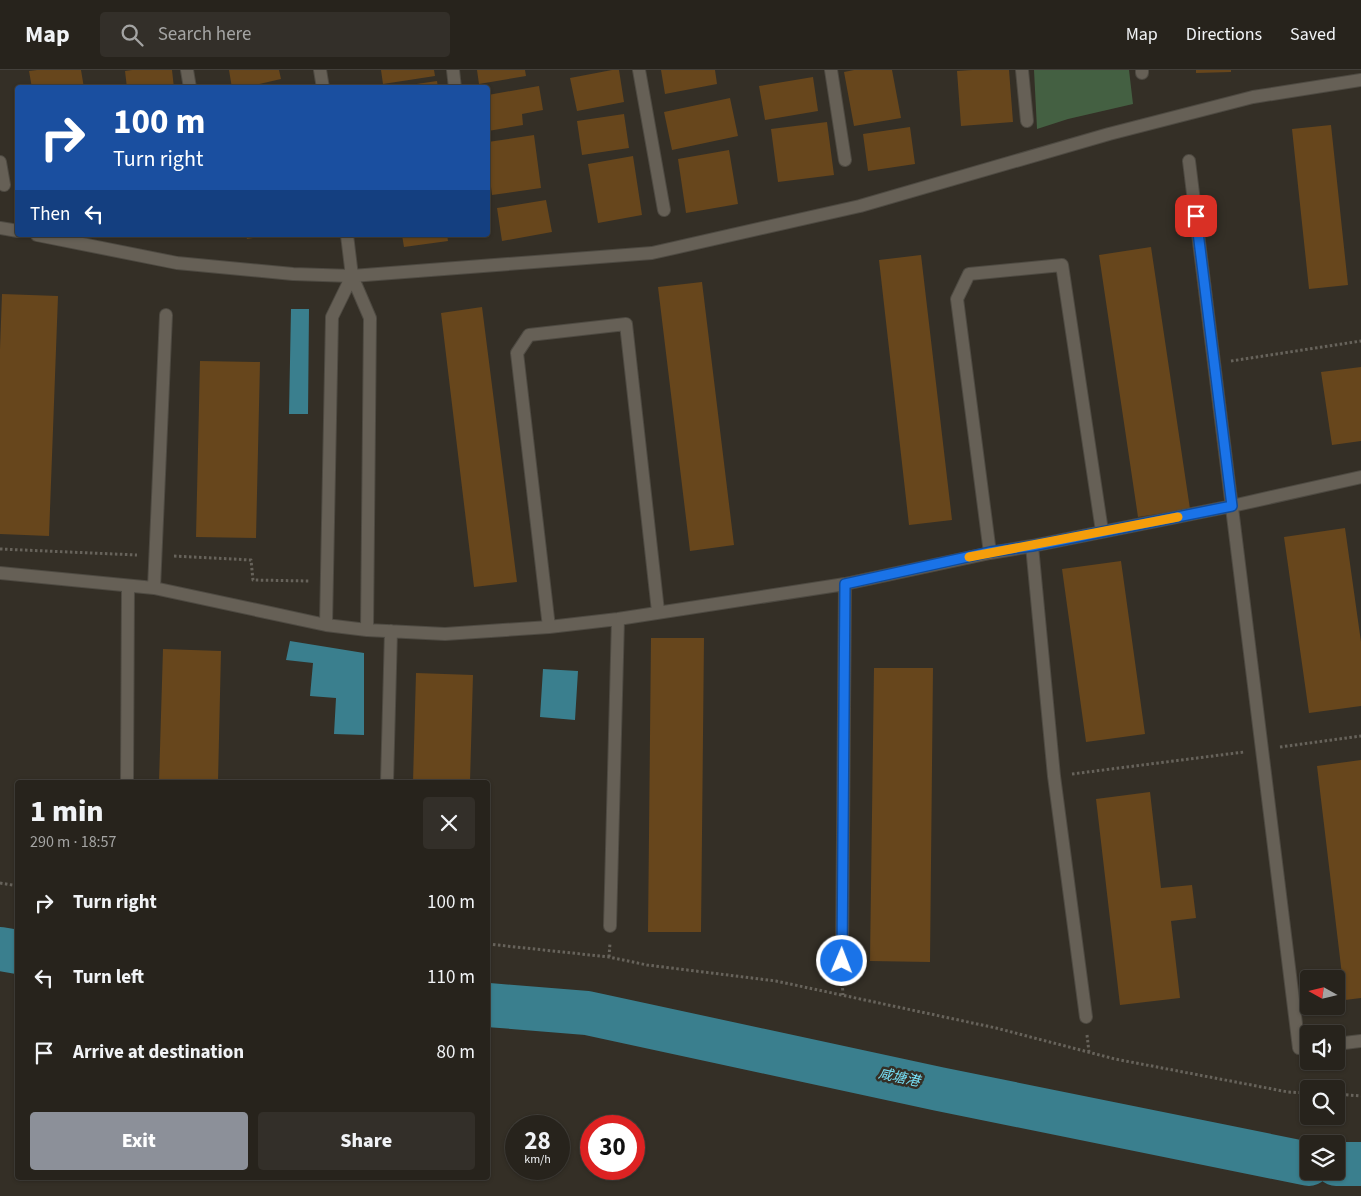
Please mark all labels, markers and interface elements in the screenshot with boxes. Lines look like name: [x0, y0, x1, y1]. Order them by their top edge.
search box: [100, 12, 450, 57]
text: Map: [25, 17, 70, 52]
icon: search: [118, 21, 146, 49]
text: Search here: [158, 21, 251, 48]
text: Map: [1126, 22, 1158, 47]
text: Directions: [1186, 22, 1262, 47]
text: Saved: [1290, 22, 1336, 47]
text: 100 m: [113, 97, 205, 147]
icon: right: [30, 105, 95, 170]
text: Turn right: [113, 143, 203, 175]
pin: [1175, 195, 1217, 237]
icon: left: [80, 200, 108, 228]
text: Then: [30, 201, 70, 228]
icon: arrive: [1182, 202, 1210, 230]
text: 1 min: [30, 790, 104, 833]
button: close: [423, 797, 475, 849]
text: 290 m · 18:57: [30, 831, 117, 853]
icon: right: [30, 889, 58, 917]
text: Turn right: [73, 889, 157, 916]
text: 100 m: [427, 889, 475, 916]
position arrow: [815, 934, 867, 986]
icon: left: [30, 964, 58, 992]
text: Turn left: [73, 964, 144, 991]
text: 110 m: [427, 964, 475, 991]
north arrow: [1300, 970, 1345, 1015]
map controls: [1300, 970, 1345, 1180]
button: sound: [1300, 1025, 1345, 1070]
icon: arrive: [30, 1039, 58, 1067]
text: Arrive at destination: [73, 1039, 244, 1066]
text: 80 m: [437, 1039, 475, 1066]
water label: 咸塘港: [876, 1064, 924, 1093]
button: search: [1300, 1080, 1345, 1125]
button: Exit: [30, 1112, 248, 1170]
button: Share: [258, 1112, 475, 1170]
speed limit sign: 30: [580, 1115, 645, 1180]
text: 28: [524, 1123, 551, 1159]
button: layers: [1300, 1135, 1345, 1180]
text: km/h: [524, 1151, 551, 1168]

